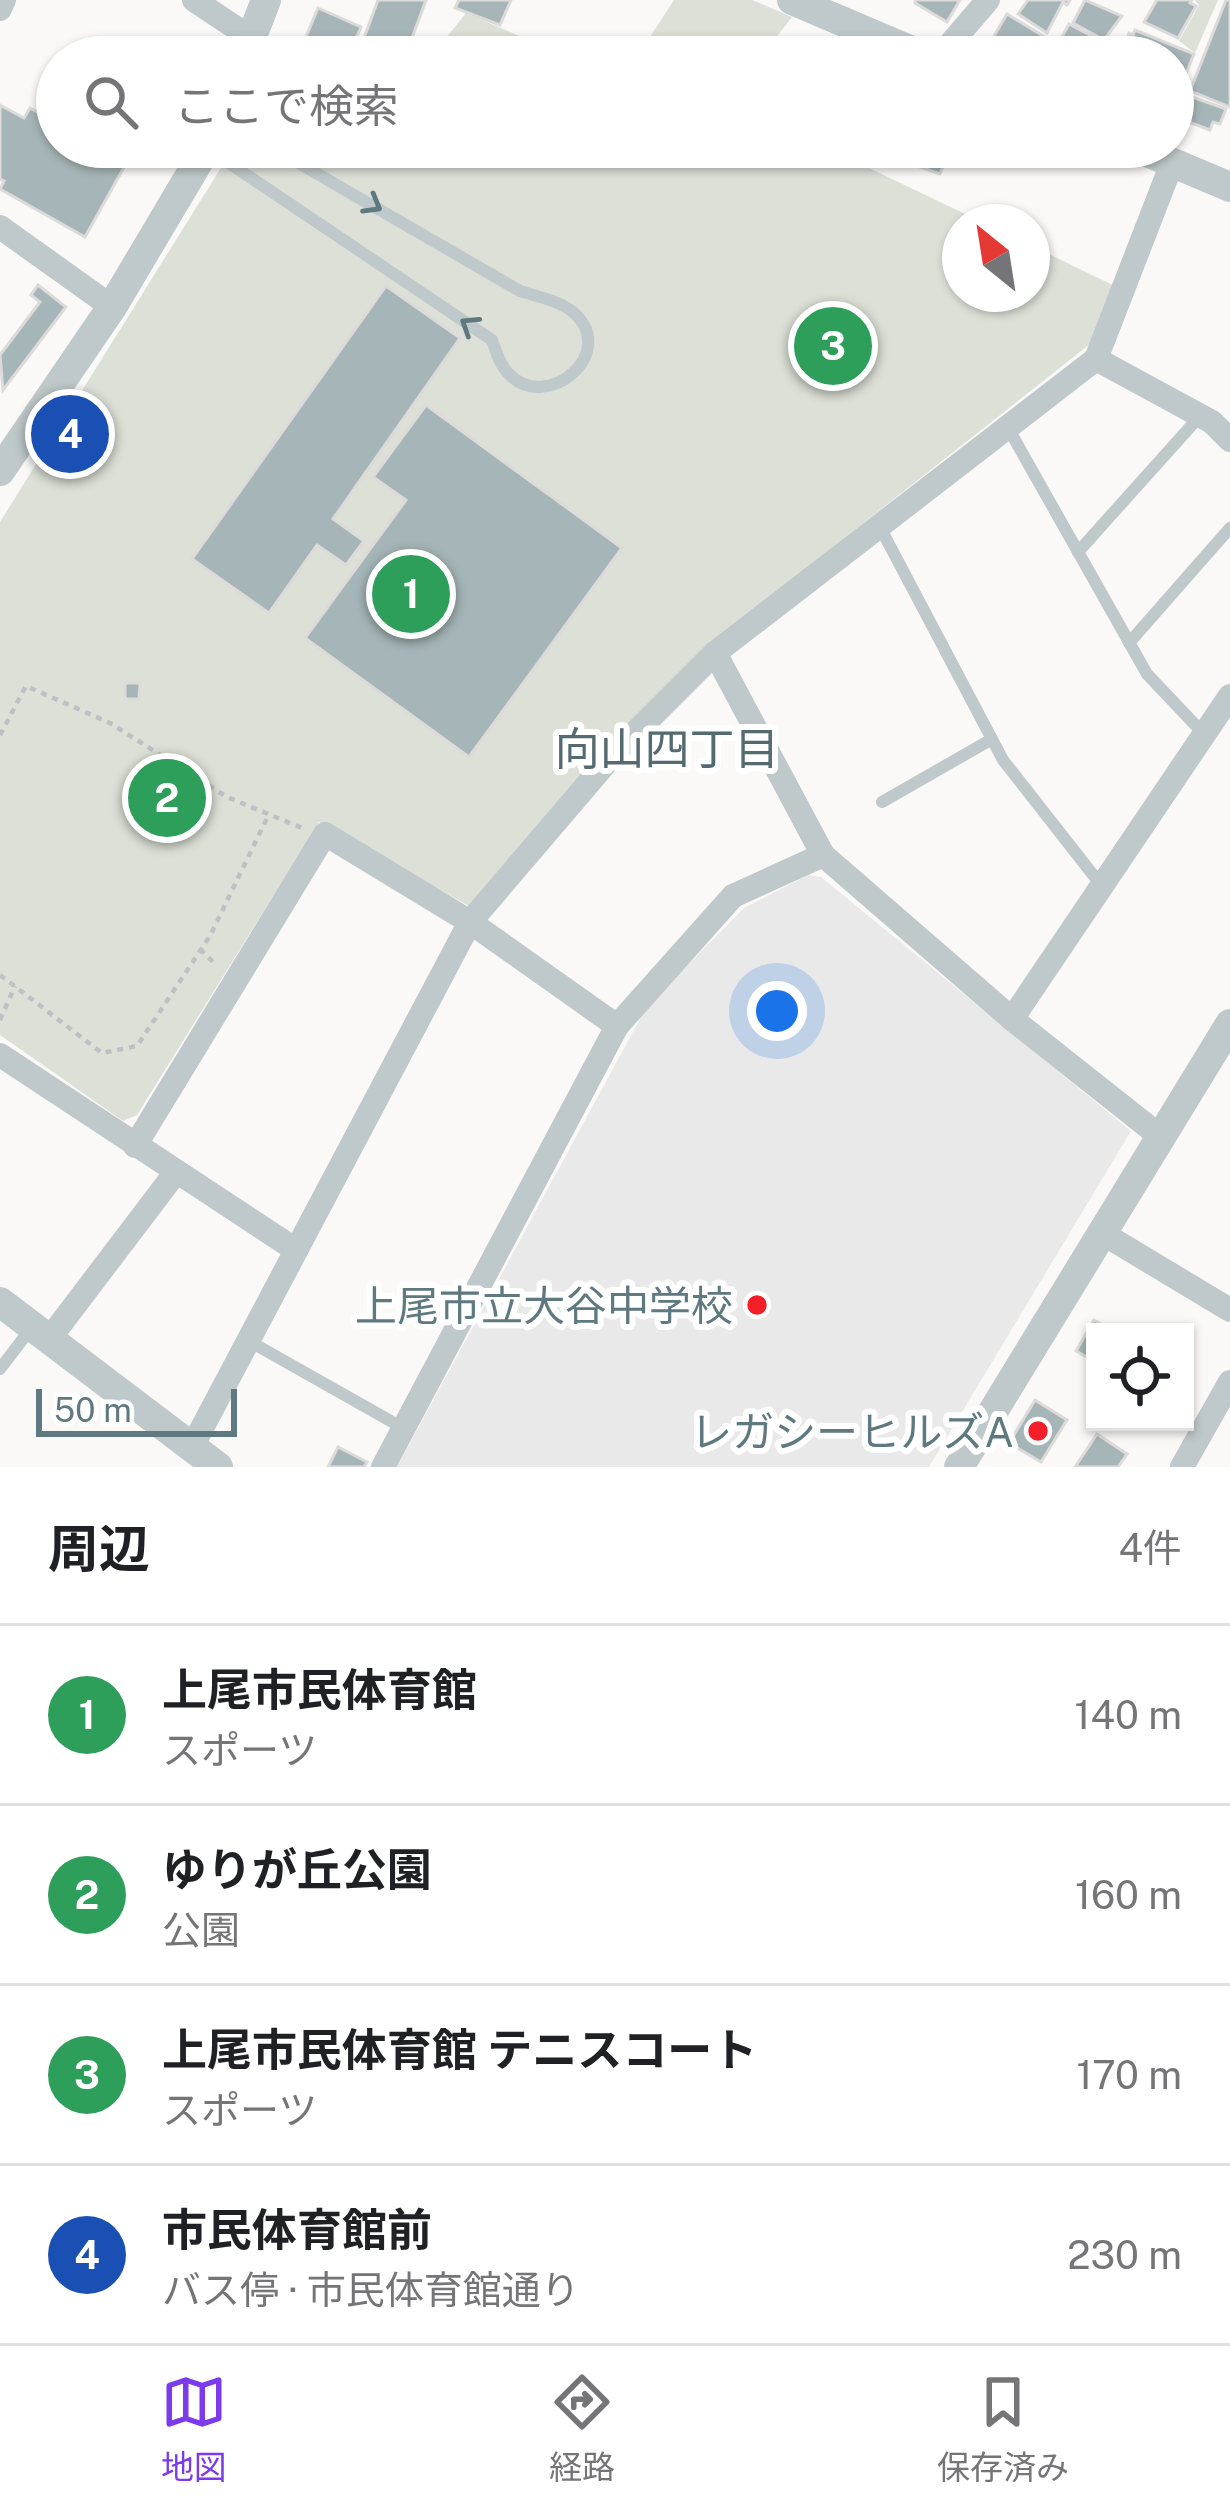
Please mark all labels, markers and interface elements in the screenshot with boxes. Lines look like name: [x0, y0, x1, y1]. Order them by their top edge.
search box: [36, 36, 1194, 168]
icon: search: [78, 69, 144, 135]
text: ここで検索: [174, 79, 399, 132]
one-way arrow: [360, 191, 381, 214]
north arrow: [942, 204, 1050, 312]
pin: 3: [794, 301, 872, 391]
one-way arrow: [461, 318, 483, 340]
pin: 4: [31, 389, 109, 479]
pin: 1: [372, 549, 450, 639]
district label: 向山四丁目: [554, 722, 780, 775]
pin: 2: [128, 753, 206, 843]
your location: [747, 981, 807, 1041]
place label: 上尾市立大谷中学校: [355, 1281, 733, 1330]
marker: 上尾市立大谷中学校: [744, 1292, 770, 1318]
map controls: [1086, 1323, 1194, 1431]
button: locate: [1086, 1323, 1194, 1431]
scale bar: [36, 1383, 237, 1436]
text: 50 m: [54, 1391, 132, 1429]
place label: レガシーヒルズA: [690, 1407, 1014, 1456]
marker: レガシーヒルズA: [1025, 1418, 1051, 1444]
text: 周辺: [48, 1519, 150, 1578]
text: 4件: [1118, 1525, 1182, 1571]
text: 上尾市民体育館: [162, 1663, 477, 1716]
text: 1: [79, 1692, 95, 1738]
text: 140 m: [1075, 1692, 1182, 1738]
text: スポーツ: [162, 1727, 317, 1773]
text: ゆりが丘公園: [162, 1843, 432, 1896]
text: 2: [75, 1872, 99, 1918]
text: 160 m: [1075, 1872, 1182, 1918]
text: 公園: [162, 1907, 240, 1953]
text: 上尾市民体育館 テニスコート: [162, 2023, 757, 2076]
text: 3: [74, 2052, 100, 2098]
text: 170 m: [1076, 2052, 1182, 2098]
text: スポーツ: [162, 2087, 317, 2133]
text: 市民体育館前: [162, 2203, 432, 2256]
text: 4: [74, 2232, 100, 2278]
text: 230 m: [1067, 2232, 1182, 2278]
text: バス停 · 市民体育館通り: [162, 2267, 580, 2313]
tab: 地図: [161, 2369, 227, 2489]
tab: 経路: [549, 2369, 615, 2489]
tab: 保存済み: [937, 2369, 1069, 2489]

